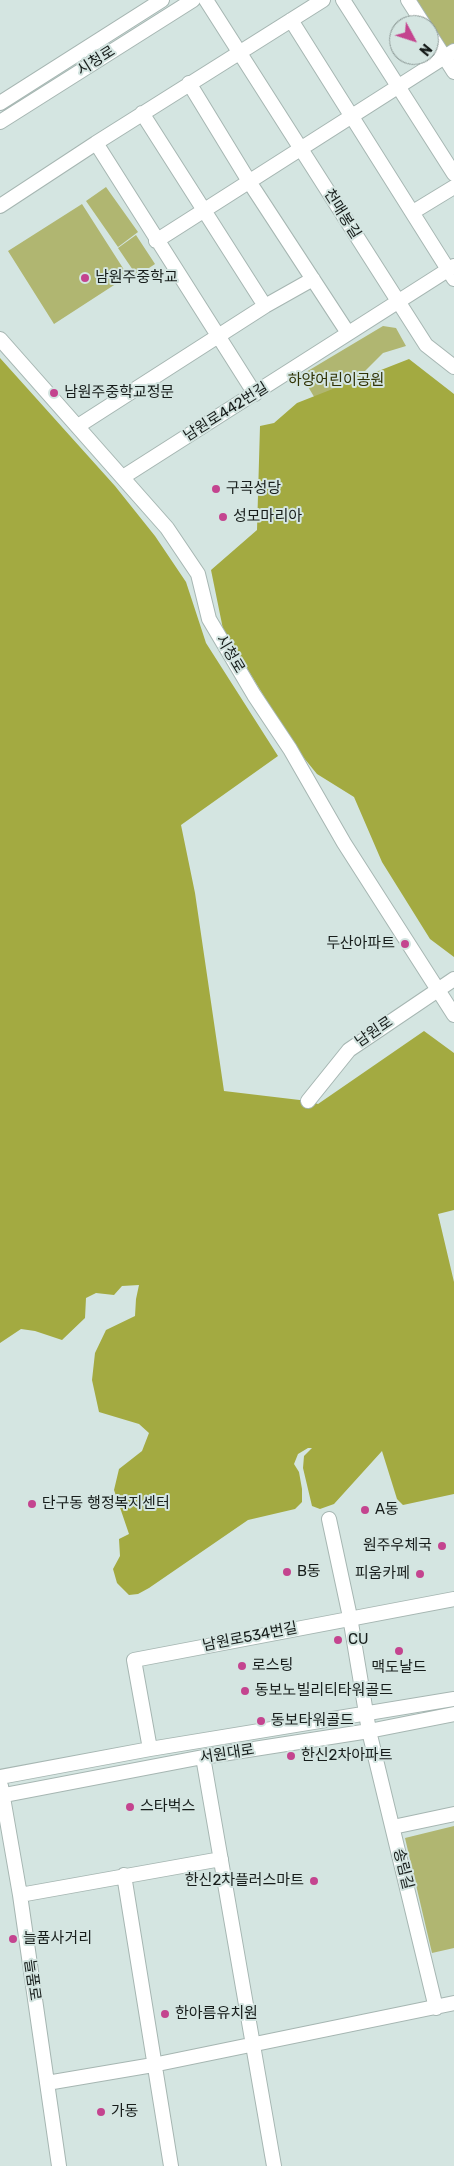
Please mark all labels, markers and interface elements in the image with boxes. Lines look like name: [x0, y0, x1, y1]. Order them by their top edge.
north arrow: [389, 15, 439, 65]
text: N: [415, 40, 435, 59]
street label: 시청로: [74, 42, 118, 80]
street label: 천매봉길: [320, 186, 364, 242]
place label: 남원주중학교: [95, 269, 178, 287]
marker: 남원주중학교: [79, 272, 91, 284]
park label: 하양어린이공원: [288, 372, 384, 390]
street label: 남원로442번길: [180, 379, 272, 445]
place label: 남원주중학교정문: [64, 384, 174, 402]
marker: 남원주중학교정문: [48, 387, 60, 399]
place label: 구곡성당: [226, 480, 281, 498]
marker: 구곡성당: [210, 483, 222, 495]
place label: 성모마리아: [233, 508, 302, 526]
marker: 성모마리아: [217, 511, 229, 523]
street label: 시청로: [212, 632, 248, 676]
place label: 두산아파트: [326, 935, 395, 953]
marker: 두산아파트: [399, 938, 411, 950]
street label: 남원로: [352, 1013, 396, 1051]
place label: 단구동 행정복지센터: [42, 1495, 170, 1513]
marker: 단구동 행정복지센터: [26, 1498, 38, 1510]
place label: A동: [375, 1501, 399, 1519]
marker: A동: [359, 1504, 371, 1516]
place label: 원주우체국: [363, 1537, 432, 1555]
marker: 원주우체국: [436, 1540, 448, 1552]
place label: B동: [297, 1563, 321, 1581]
place label: 피움카페: [355, 1565, 410, 1583]
marker: B동: [281, 1566, 293, 1578]
marker: 피움카페: [414, 1568, 426, 1580]
street label: 남원로534번길: [201, 1619, 299, 1655]
place label: CU: [348, 1631, 369, 1649]
marker: CU: [332, 1634, 344, 1646]
marker: 맥도날드: [393, 1645, 405, 1657]
place label: 로스팅: [252, 1657, 293, 1675]
place label: 맥도날드: [371, 1659, 427, 1677]
marker: 로스팅: [236, 1660, 248, 1672]
place label: 동보노빌리티타워골드: [255, 1682, 393, 1700]
marker: 동보노빌리티타워골드: [239, 1685, 251, 1697]
place label: 동보타워골드: [271, 1712, 354, 1730]
marker: 동보타워골드: [255, 1715, 267, 1727]
street label: 서원대로: [198, 1741, 256, 1767]
place label: 한신2차아파트: [301, 1747, 393, 1765]
marker: 한신2차아파트: [285, 1750, 297, 1762]
place label: 스타벅스: [140, 1798, 195, 1816]
marker: 스타벅스: [124, 1801, 136, 1813]
street label: 송림길: [389, 1847, 417, 1891]
place label: 한신2차플러스마트: [185, 1872, 304, 1890]
marker: 한신2차플러스마트: [308, 1875, 320, 1887]
place label: 늘품사거리: [23, 1930, 92, 1948]
marker: 늘품사거리: [7, 1933, 19, 1945]
street label: 늘품로: [20, 1958, 44, 2002]
place label: 한아름유치원: [175, 2005, 258, 2023]
marker: 한아름유치원: [159, 2008, 171, 2020]
place label: 가동: [111, 2103, 139, 2121]
marker: 가동: [95, 2106, 107, 2118]

